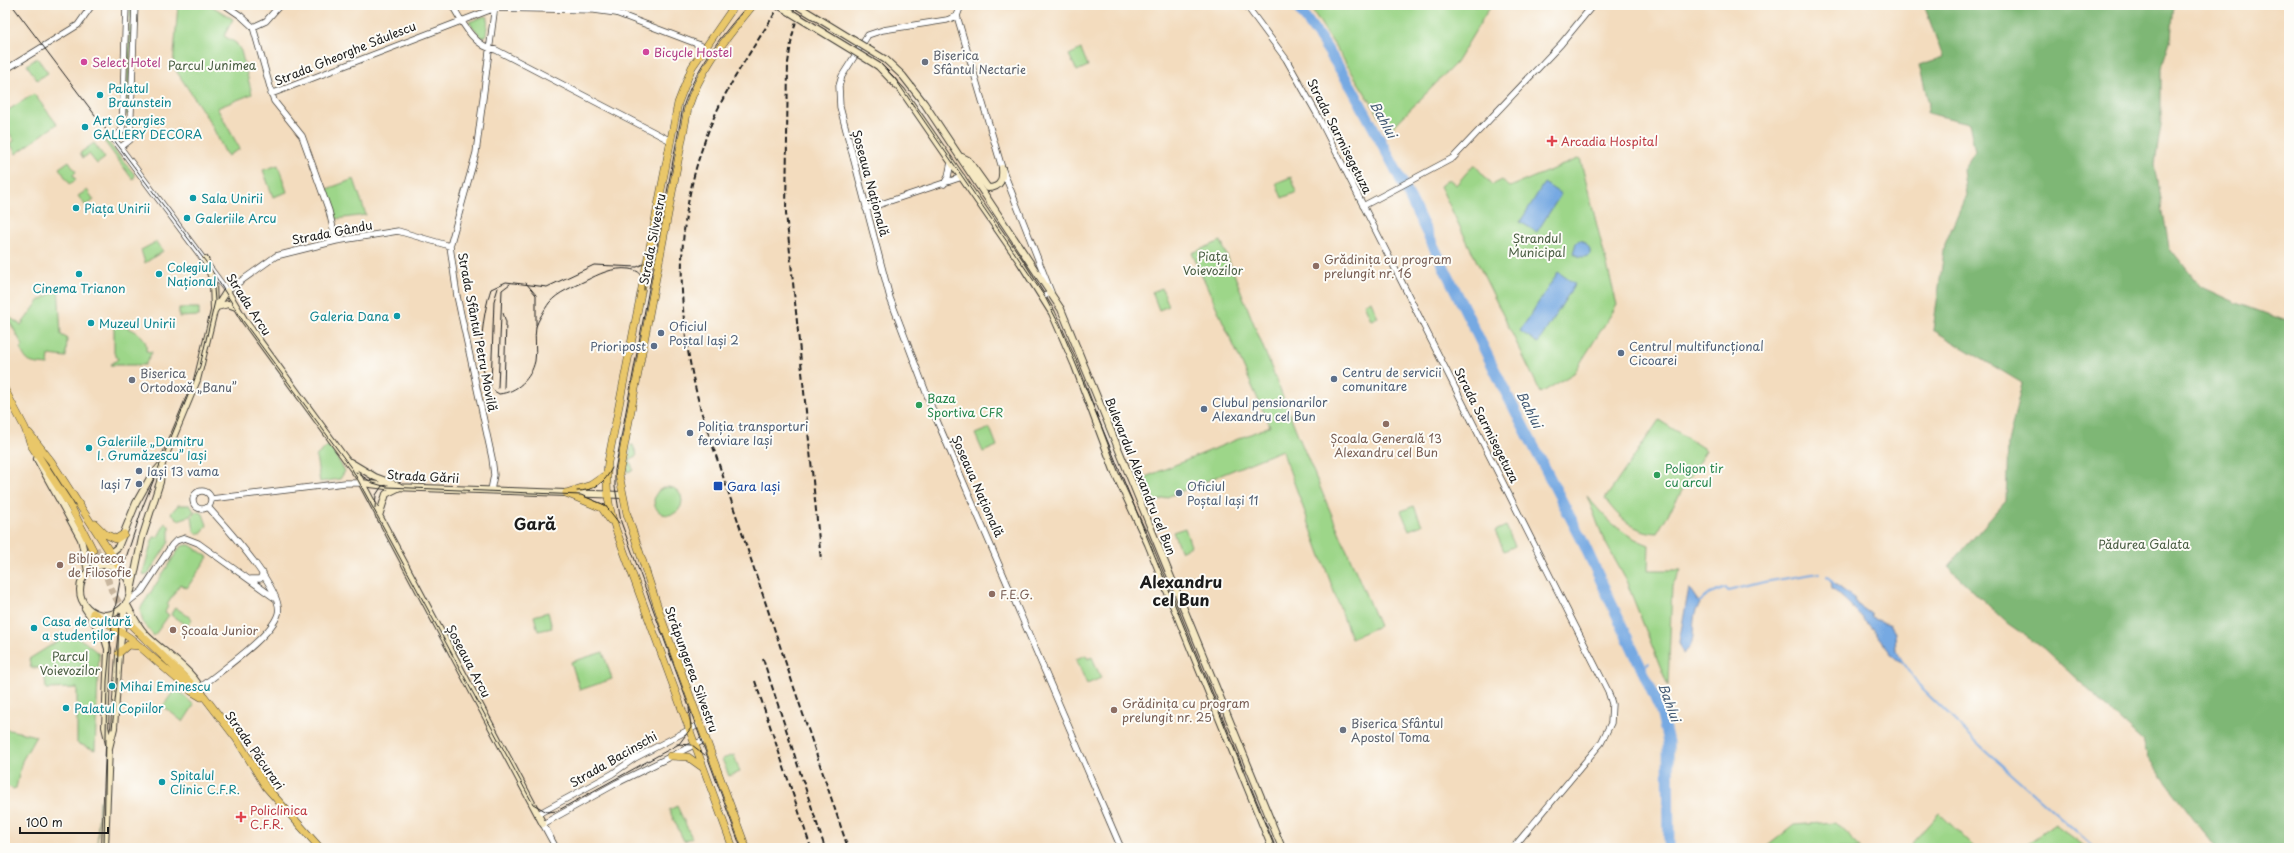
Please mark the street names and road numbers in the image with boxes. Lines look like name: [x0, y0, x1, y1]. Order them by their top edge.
street label: Strada Gheorghe Săulescu: [272, 16, 418, 90]
street label: Strada Sarmisegetuza: [1303, 75, 1377, 197]
street label: Șoseaua Națională: [848, 128, 894, 239]
street label: Strada Silvestru: [634, 192, 670, 286]
street label: Strada Gându: [290, 215, 374, 249]
street label: Strada Sfântul Petru Movilă: [454, 251, 502, 413]
street label: Strada Arcu: [222, 269, 276, 339]
street label: Strada Sarmisegetuza: [1450, 364, 1524, 486]
street label: Bulevardul Alexandru cel Bun: [1101, 394, 1181, 558]
street label: Șoseaua Națională: [947, 432, 1009, 540]
street label: Strada Gării: [386, 465, 460, 487]
street label: Străpungerea Silvestru: [661, 603, 723, 735]
street label: Șoseaua Arcu: [442, 621, 496, 701]
street label: Strada Păcurari: [221, 707, 289, 793]
street label: Strada Bacinschi: [566, 727, 660, 791]

